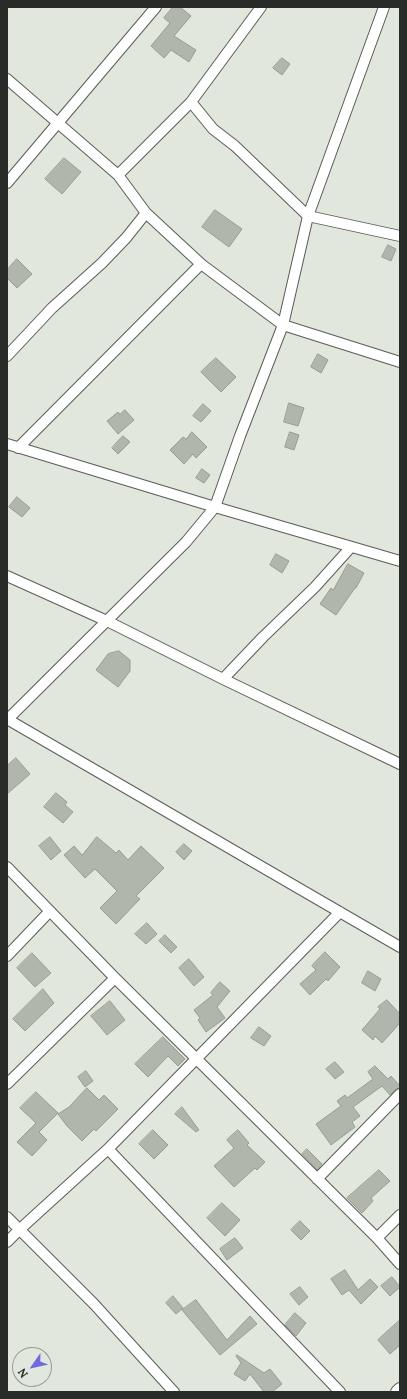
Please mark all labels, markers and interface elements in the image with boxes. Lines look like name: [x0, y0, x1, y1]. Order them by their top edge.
north arrow: [12, 1347, 52, 1387]
text: N: [15, 1366, 31, 1381]

